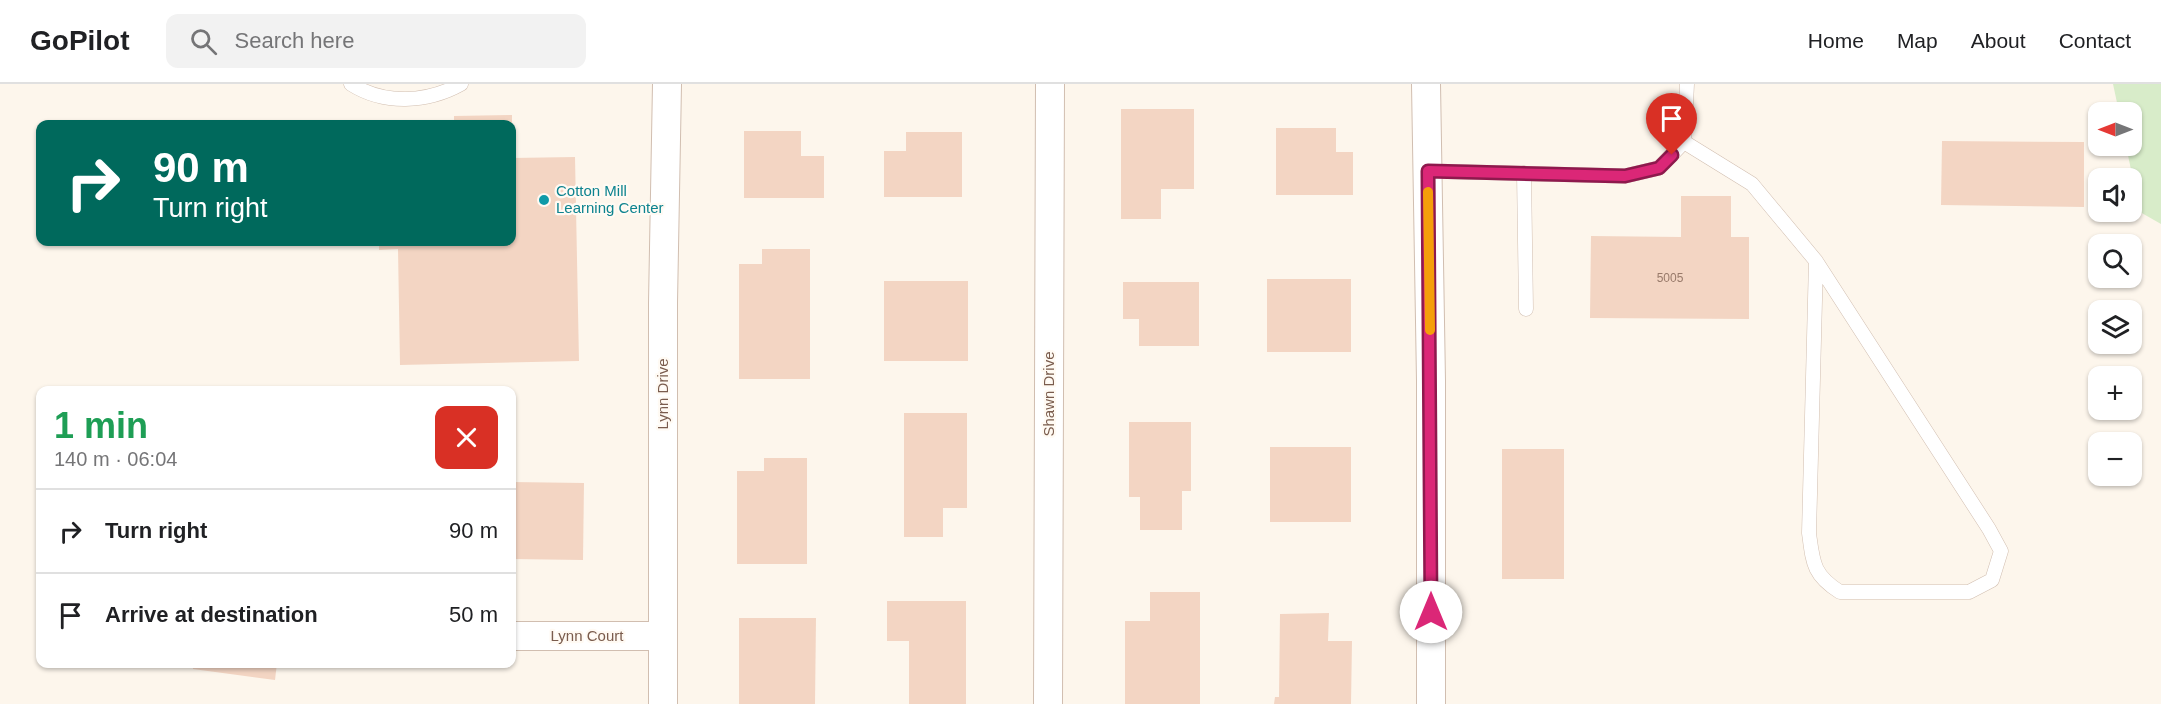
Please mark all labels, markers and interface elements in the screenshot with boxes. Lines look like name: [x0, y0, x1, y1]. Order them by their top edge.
search box: [166, 14, 586, 68]
text: GoPilot: [30, 25, 130, 56]
icon: search: [187, 25, 220, 58]
text: Search here: [235, 28, 354, 53]
text: Home: [1808, 29, 1864, 52]
text: Map: [1897, 29, 1938, 52]
text: About: [1971, 29, 2026, 52]
text: Contact: [2059, 29, 2131, 52]
pin: [1646, 93, 1697, 155]
icon: arrive: [1655, 102, 1688, 135]
north arrow: [2088, 102, 2142, 156]
map controls: [2088, 102, 2142, 486]
icon: right: [54, 144, 132, 222]
text: 90 m: [153, 144, 249, 191]
button: sound: [2088, 168, 2142, 222]
place label: Cotton Mill Learning Center: [556, 182, 664, 216]
text: Turn right: [153, 193, 268, 223]
marker: Cotton Mill Learning Center: [537, 193, 551, 207]
button: search: [2088, 234, 2142, 288]
house number: 5005: [1657, 271, 1684, 285]
button: layers: [2088, 300, 2142, 354]
street label: Shawn Drive: [1040, 351, 1057, 437]
street label: Lynn Drive: [654, 358, 671, 430]
button: +: [2088, 366, 2142, 420]
text: 1 min: [54, 405, 148, 446]
button: close: [435, 406, 498, 469]
button: −: [2088, 432, 2142, 486]
text: 140 m · 06:04: [54, 448, 177, 470]
icon: right: [54, 515, 87, 548]
text: Turn right: [105, 518, 207, 543]
text: 90 m: [449, 518, 498, 543]
position arrow: [1399, 580, 1463, 644]
icon: arrive: [54, 599, 87, 632]
text: Arrive at destination: [105, 602, 318, 627]
text: 50 m: [449, 602, 498, 627]
street label: Lynn Court: [551, 627, 624, 644]

